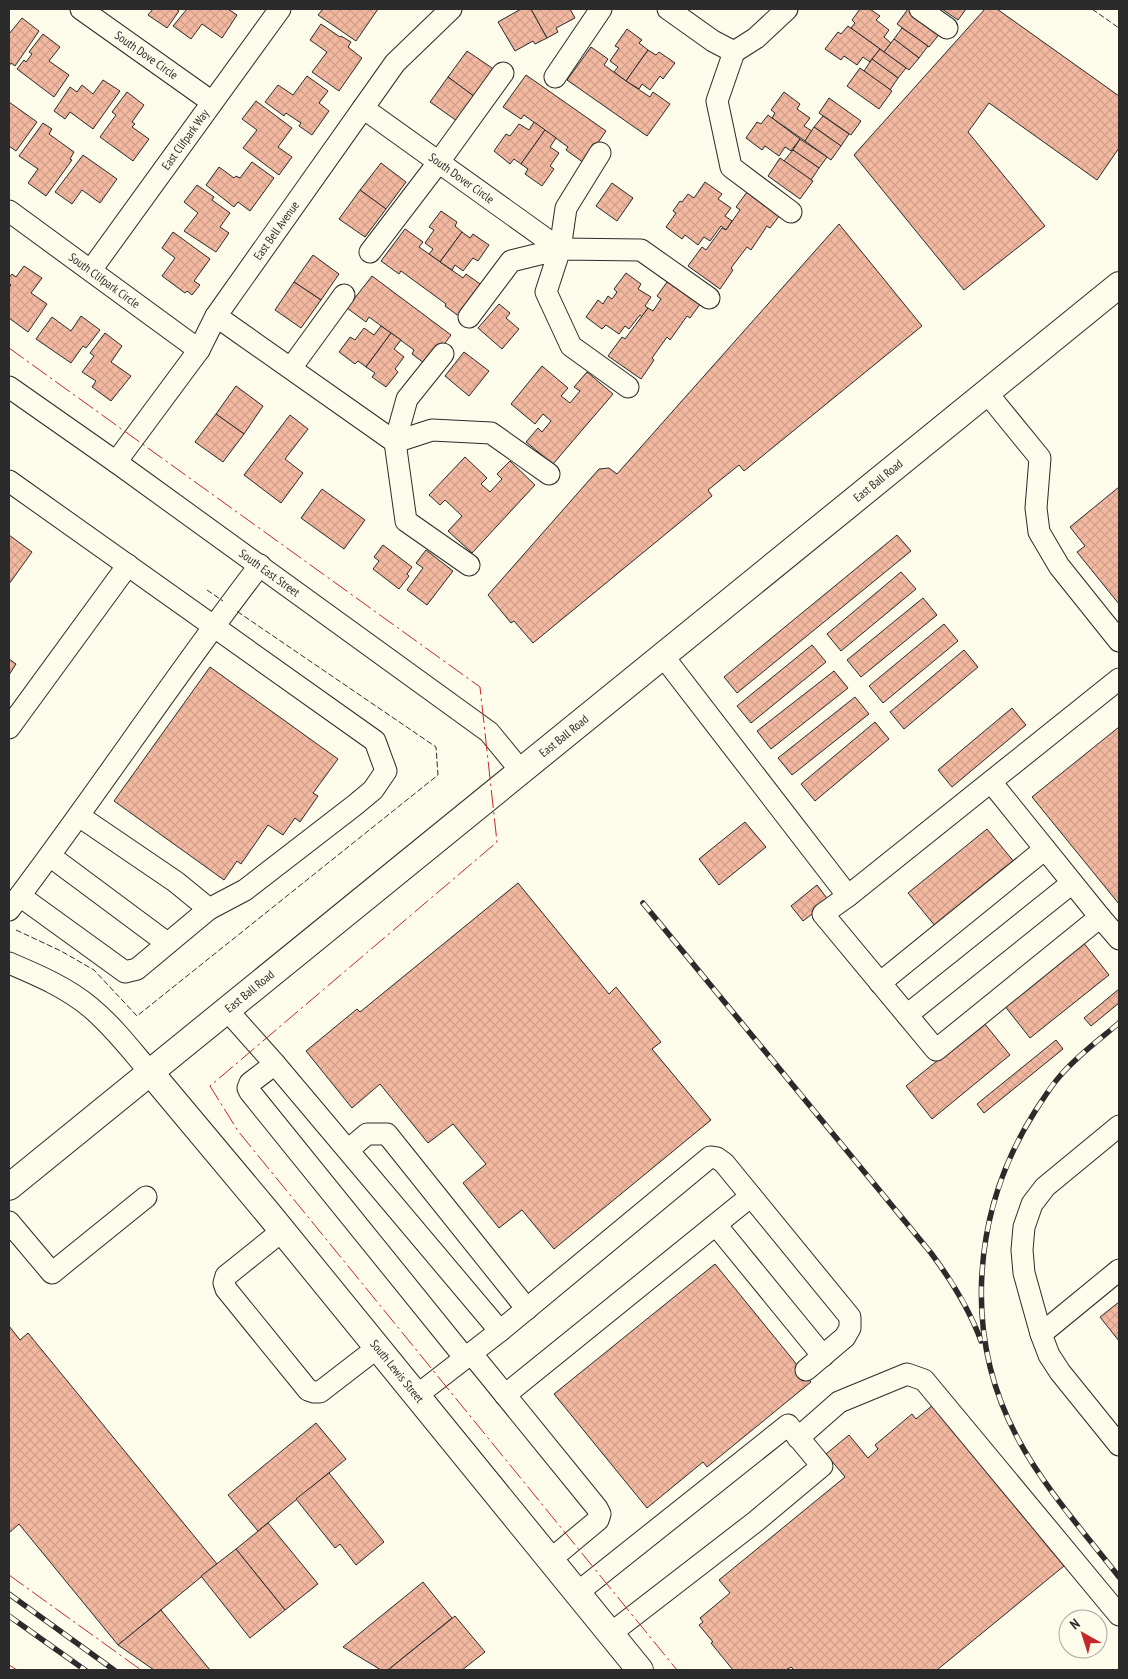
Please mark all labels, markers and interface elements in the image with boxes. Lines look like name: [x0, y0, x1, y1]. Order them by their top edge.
street label: South Dove Circle: [112, 27, 181, 82]
street label: East Clifpark Way: [158, 106, 212, 172]
street label: South Dover Circle: [426, 150, 497, 207]
street label: East Bell Avenue: [250, 198, 302, 263]
street label: South Clifpark Circle: [66, 249, 143, 311]
street label: East Ball Road: [850, 456, 906, 505]
street label: South East Street: [236, 546, 304, 600]
street label: East Ball Road: [536, 711, 591, 760]
street label: East Ball Road: [222, 967, 277, 1016]
street label: South Lewis Street: [367, 1336, 428, 1406]
north arrow: [1058, 1609, 1108, 1659]
text: N: [1066, 1615, 1083, 1633]

